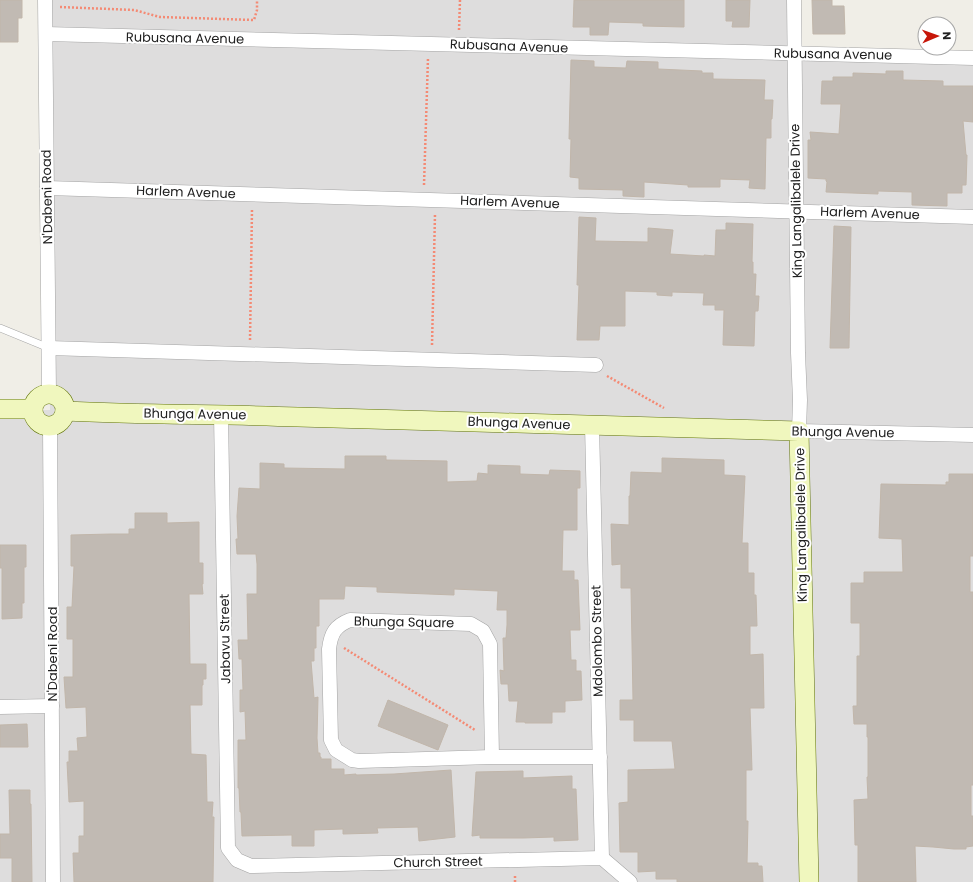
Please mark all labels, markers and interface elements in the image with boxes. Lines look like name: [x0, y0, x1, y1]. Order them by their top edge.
north arrow: [917, 16, 957, 56]
street label: Rubusana Avenue: [126, 27, 244, 49]
text: N: [939, 31, 955, 40]
street label: Rubusana Avenue: [450, 34, 568, 58]
street label: Rubusana Avenue: [774, 43, 892, 65]
street label: King Langalibalele Drive: [785, 124, 807, 278]
street label: N'Dabeni Road: [37, 149, 57, 245]
street label: Harlem Avenue: [136, 181, 236, 203]
street label: Harlem Avenue: [460, 191, 560, 213]
street label: Harlem Avenue: [820, 202, 920, 224]
street label: Bhunga Avenue: [143, 404, 247, 424]
street label: Bhunga Avenue: [467, 412, 571, 434]
street label: Bhunga Avenue: [791, 422, 895, 442]
street label: King Langalibalele Drive: [790, 448, 812, 602]
street label: Mdolombo Street: [587, 585, 607, 697]
street label: Jabavu Street: [215, 593, 235, 684]
street label: N'Dabeni Road: [43, 607, 62, 701]
street label: Bhunga Square: [354, 612, 454, 632]
street label: Church Street: [393, 852, 483, 872]

